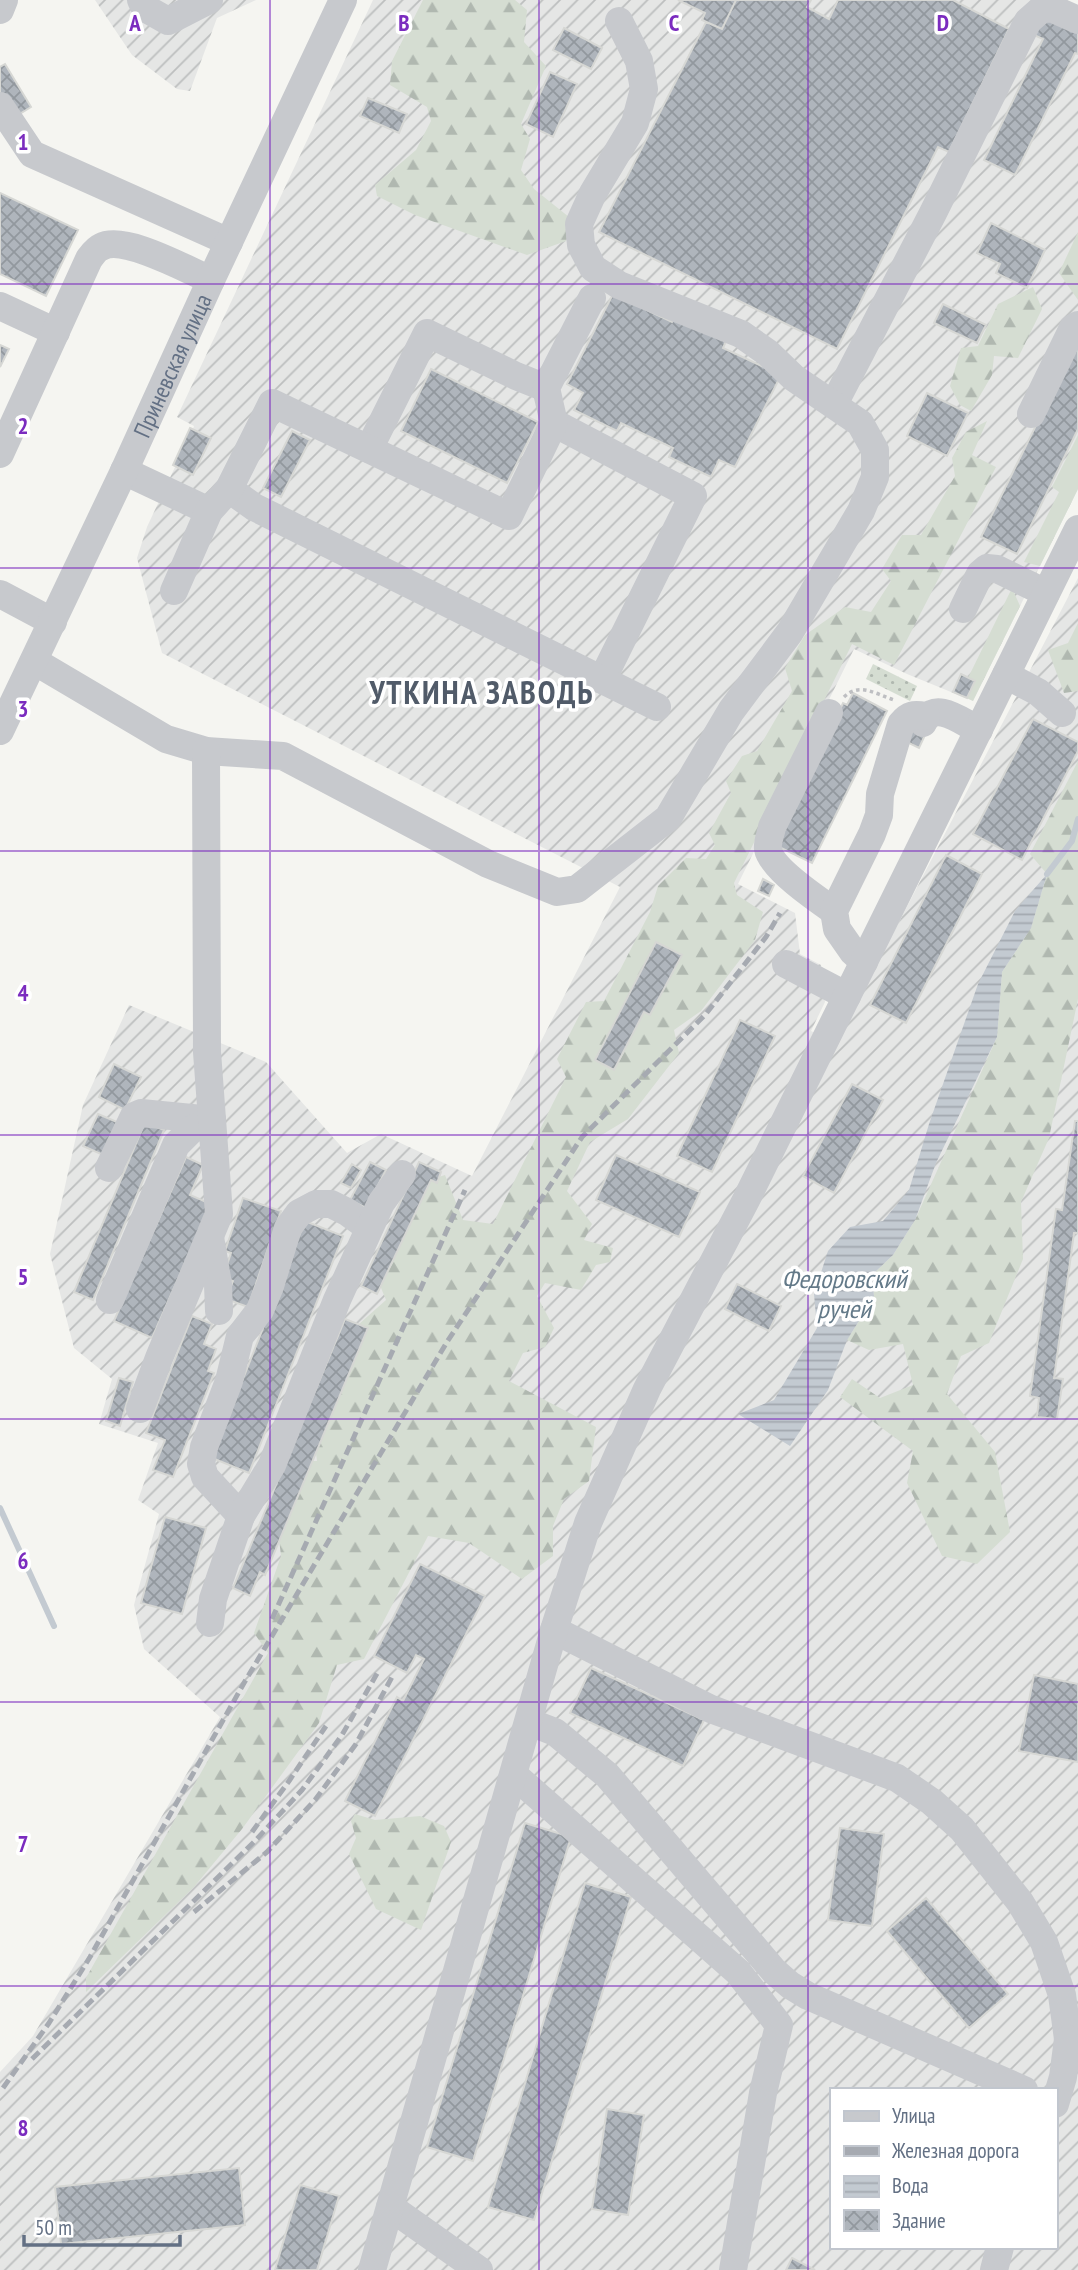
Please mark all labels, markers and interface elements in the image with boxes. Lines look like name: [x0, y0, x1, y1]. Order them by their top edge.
text: A: [128, 8, 141, 37]
text: B: [398, 8, 410, 37]
text: C: [669, 8, 680, 37]
text: D: [937, 8, 949, 37]
text: 1: [18, 127, 29, 156]
street label: Приневская улица: [126, 289, 218, 442]
text: 2: [18, 411, 29, 440]
district label: УТКИНА ЗАВОДЬ: [368, 671, 595, 713]
text: 3: [18, 694, 29, 723]
text: 4: [18, 978, 29, 1007]
text: 5: [18, 1262, 29, 1291]
water label: Федоровский ручей: [782, 1262, 909, 1325]
text: 6: [18, 1546, 29, 1575]
text: 7: [18, 1829, 29, 1858]
legend: [830, 2088, 1057, 2249]
text: Улица: [892, 2102, 935, 2129]
text: 8: [18, 2113, 29, 2142]
text: Железная дорога: [891, 2137, 1019, 2164]
text: Вода: [892, 2172, 929, 2199]
scale bar: [24, 2204, 180, 2248]
text: Здание: [892, 2207, 946, 2234]
text: 50 m: [35, 2214, 72, 2241]

